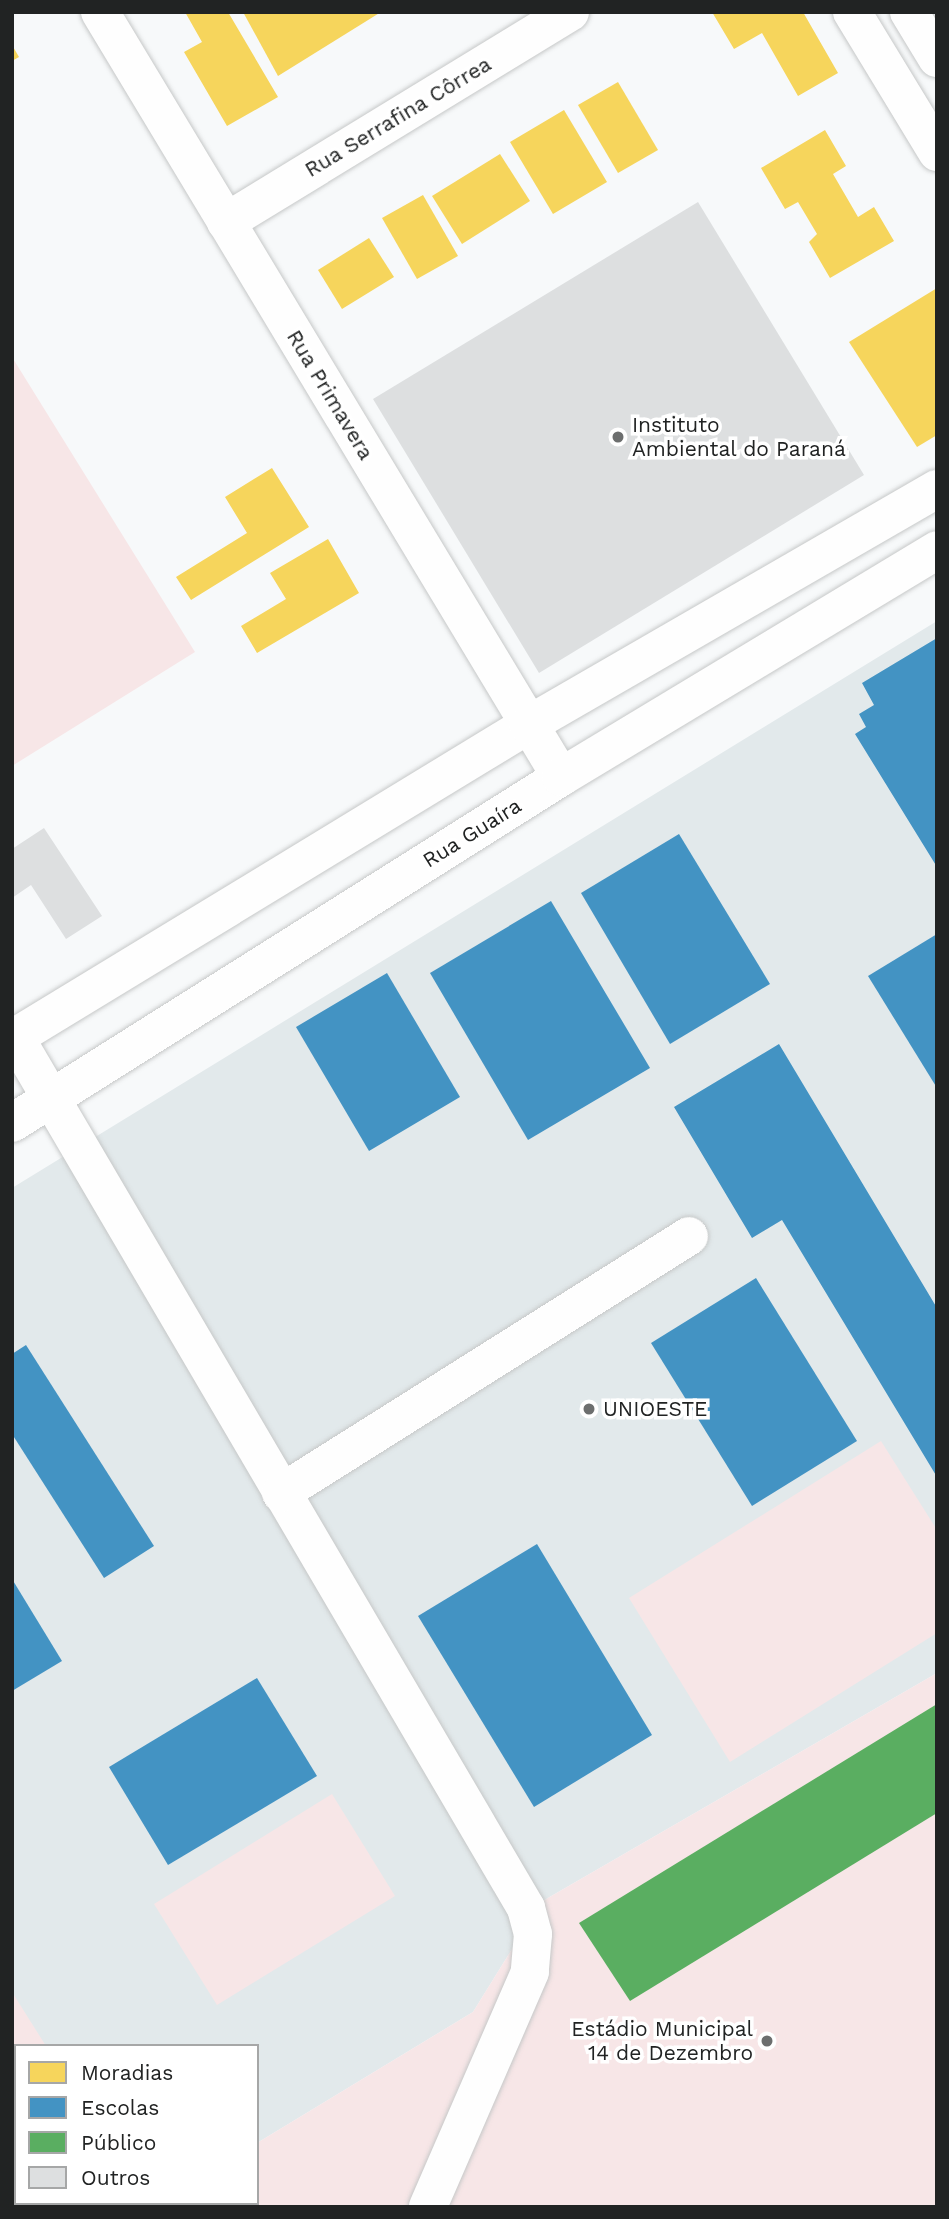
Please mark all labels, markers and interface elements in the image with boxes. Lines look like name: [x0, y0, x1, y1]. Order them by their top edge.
street label: Rua Serrafina Côrrea: [300, 51, 496, 183]
street label: Rua Primavera: [281, 325, 379, 465]
place label: Instituto Ambiental do Paraná: [632, 412, 847, 462]
marker: Instituto Ambiental do Paraná: [610, 429, 626, 445]
street label: Rua Guaíra: [418, 793, 526, 873]
place label: UNIOESTE: [603, 1396, 708, 1422]
marker: UNIOESTE: [581, 1401, 597, 1417]
place label: Estádio Municipal 14 de Dezembro: [571, 2016, 753, 2066]
marker: Estádio Municipal 14 de Dezembro: [759, 2033, 775, 2049]
legend: [14, 2044, 259, 2205]
text: Moradias: [81, 2060, 173, 2085]
text: Escolas: [81, 2095, 159, 2120]
text: Público: [81, 2130, 156, 2155]
text: Outros: [81, 2165, 150, 2190]

